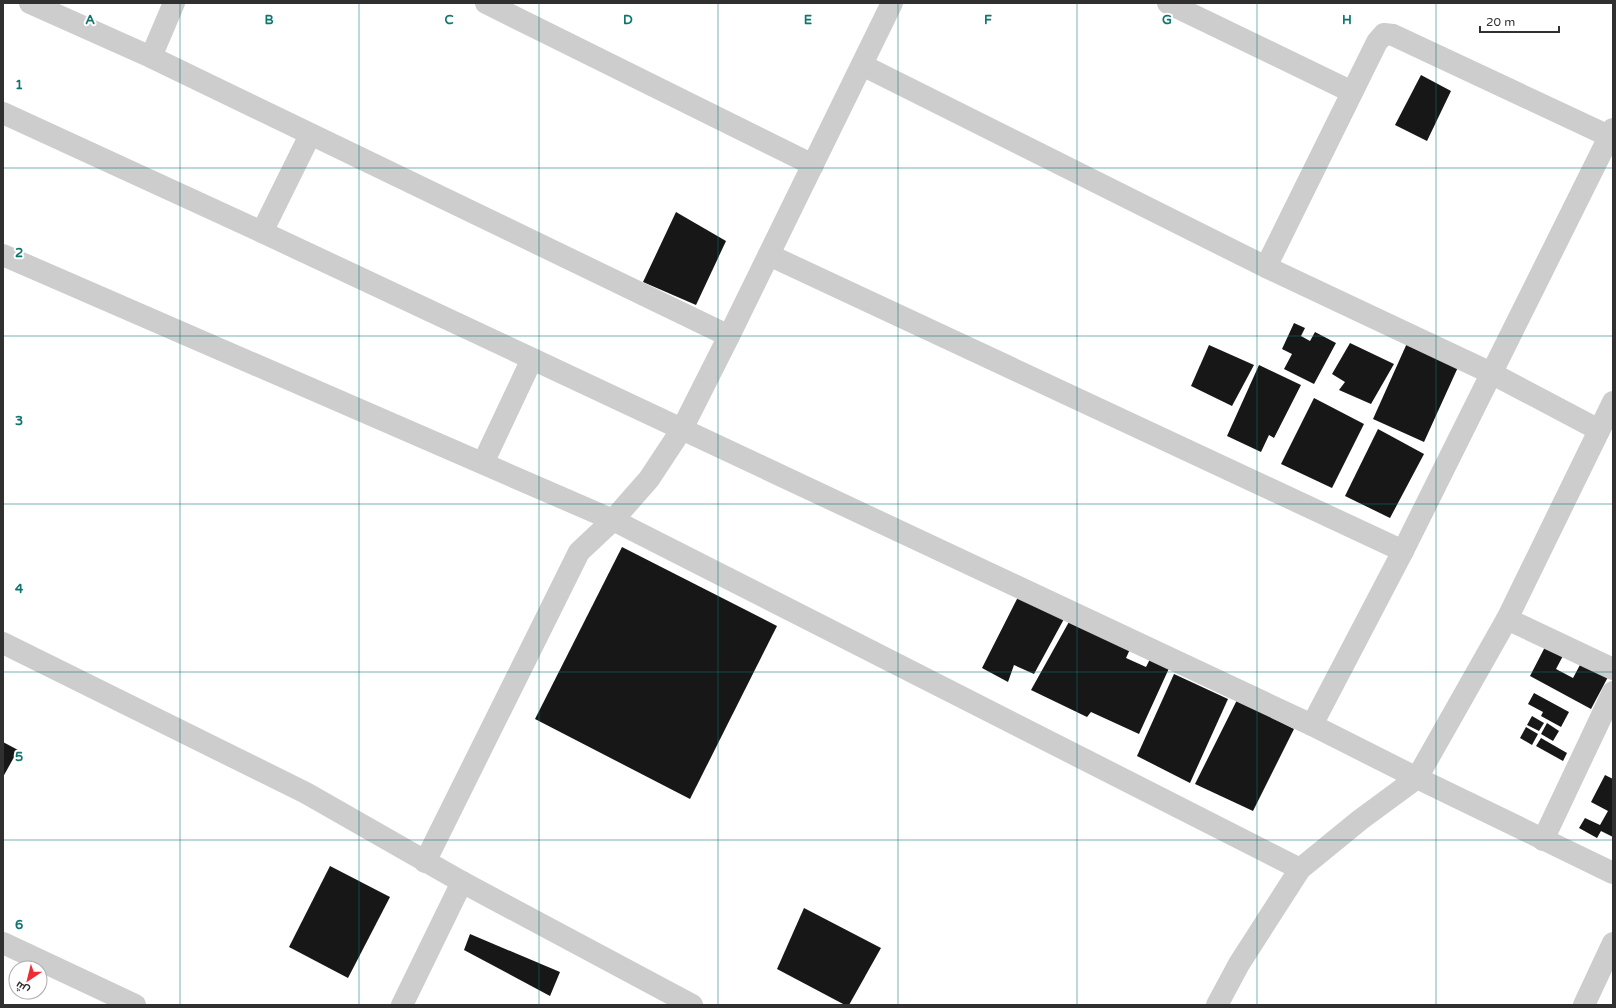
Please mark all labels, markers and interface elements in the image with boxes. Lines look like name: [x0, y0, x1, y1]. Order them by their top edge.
scale bar: [1480, 8, 1559, 34]
text: A: [85, 12, 95, 28]
text: B: [264, 12, 274, 28]
text: C: [444, 12, 454, 28]
text: D: [623, 12, 633, 28]
text: E: [804, 12, 812, 28]
text: F: [984, 12, 992, 28]
text: G: [1162, 12, 1172, 28]
text: H: [1342, 12, 1352, 28]
text: 20 m: [1486, 15, 1515, 29]
text: 1: [15, 77, 23, 93]
text: 2: [15, 245, 23, 261]
text: 3: [15, 413, 23, 429]
text: 4: [15, 581, 24, 597]
text: 5: [15, 749, 23, 765]
text: 6: [15, 917, 23, 933]
north arrow: [8, 960, 48, 1000]
text: ش: [13, 978, 32, 997]

